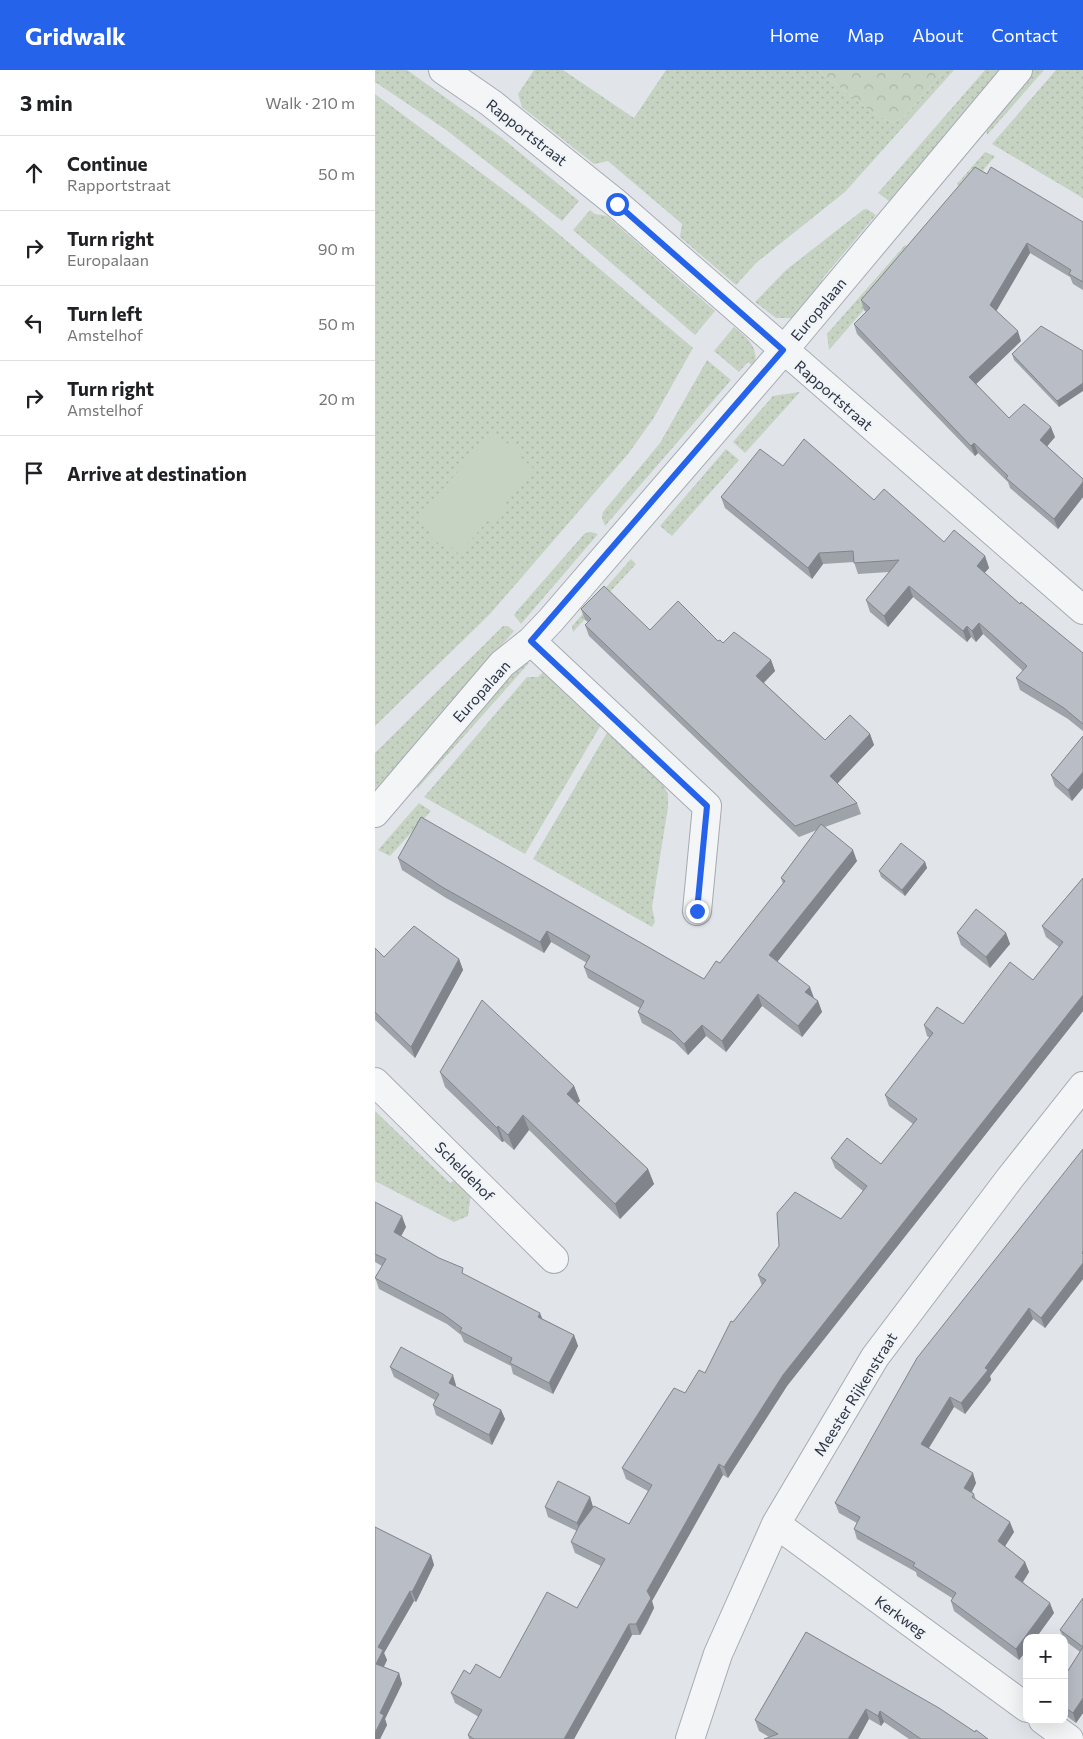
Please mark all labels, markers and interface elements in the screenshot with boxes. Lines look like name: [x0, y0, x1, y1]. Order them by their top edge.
text: Gridwalk: [25, 21, 126, 50]
text: Home: [770, 24, 819, 46]
text: Map: [847, 24, 884, 46]
text: About: [912, 24, 964, 46]
text: Contact: [992, 24, 1058, 46]
text: 3 min: [20, 90, 73, 115]
text: Walk · 210 m: [265, 93, 355, 112]
street label: Rapportstraat: [483, 95, 571, 169]
text: Continue: [67, 152, 147, 175]
icon: ahead: [20, 159, 48, 187]
text: 50 m: [318, 164, 355, 183]
text: Rapportstraat: [67, 175, 171, 194]
route start: [606, 193, 629, 216]
text: Turn right: [67, 227, 154, 250]
icon: right: [20, 234, 48, 262]
text: 90 m: [318, 239, 355, 258]
text: Europalaan: [67, 250, 149, 269]
street label: Europalaan: [786, 274, 850, 344]
text: Turn left: [67, 302, 142, 325]
icon: left: [20, 309, 48, 337]
text: 50 m: [318, 314, 355, 333]
text: Amstelhof: [67, 325, 143, 344]
street label: Rapportstraat: [791, 356, 877, 434]
text: Turn right: [67, 377, 154, 400]
icon: right: [20, 384, 48, 412]
text: 20 m: [319, 389, 355, 408]
text: Amstelhof: [67, 400, 143, 419]
icon: arrive: [20, 459, 48, 487]
text: Arrive at destination: [67, 462, 247, 485]
street label: Europalaan: [449, 656, 513, 726]
route end: [686, 900, 709, 923]
street label: Scheldehof: [432, 1138, 498, 1204]
street label: Meester Rijkenstraat: [810, 1329, 900, 1459]
street label: Kerkweg: [872, 1591, 930, 1641]
map controls: [1023, 1634, 1068, 1724]
button: +: [1023, 1634, 1068, 1679]
button: −: [1023, 1679, 1068, 1724]

